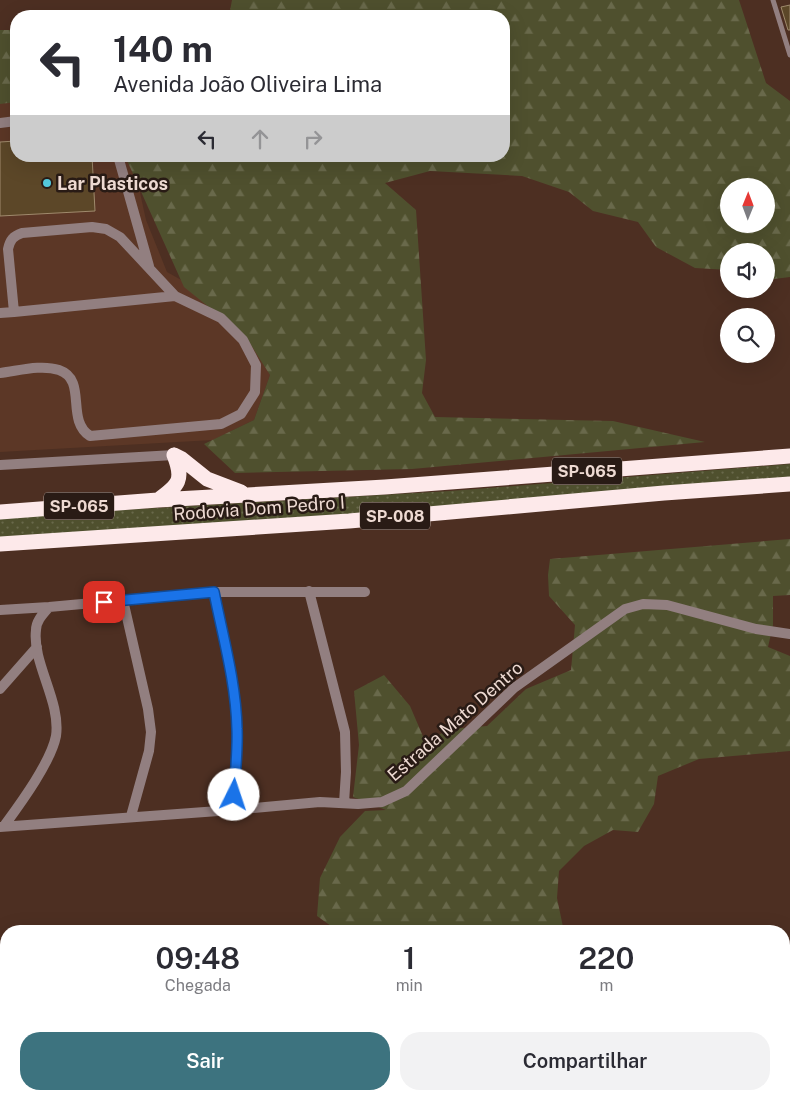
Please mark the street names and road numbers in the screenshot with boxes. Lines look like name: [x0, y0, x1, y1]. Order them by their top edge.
road number: SP-065: [552, 458, 622, 484]
road number: SP-065: [44, 492, 114, 520]
street label: Rodovia Dom Pedro I: [172, 492, 346, 524]
road number: SP-008: [360, 502, 430, 530]
street label: Estrada Mato Dentro: [383, 657, 527, 785]

